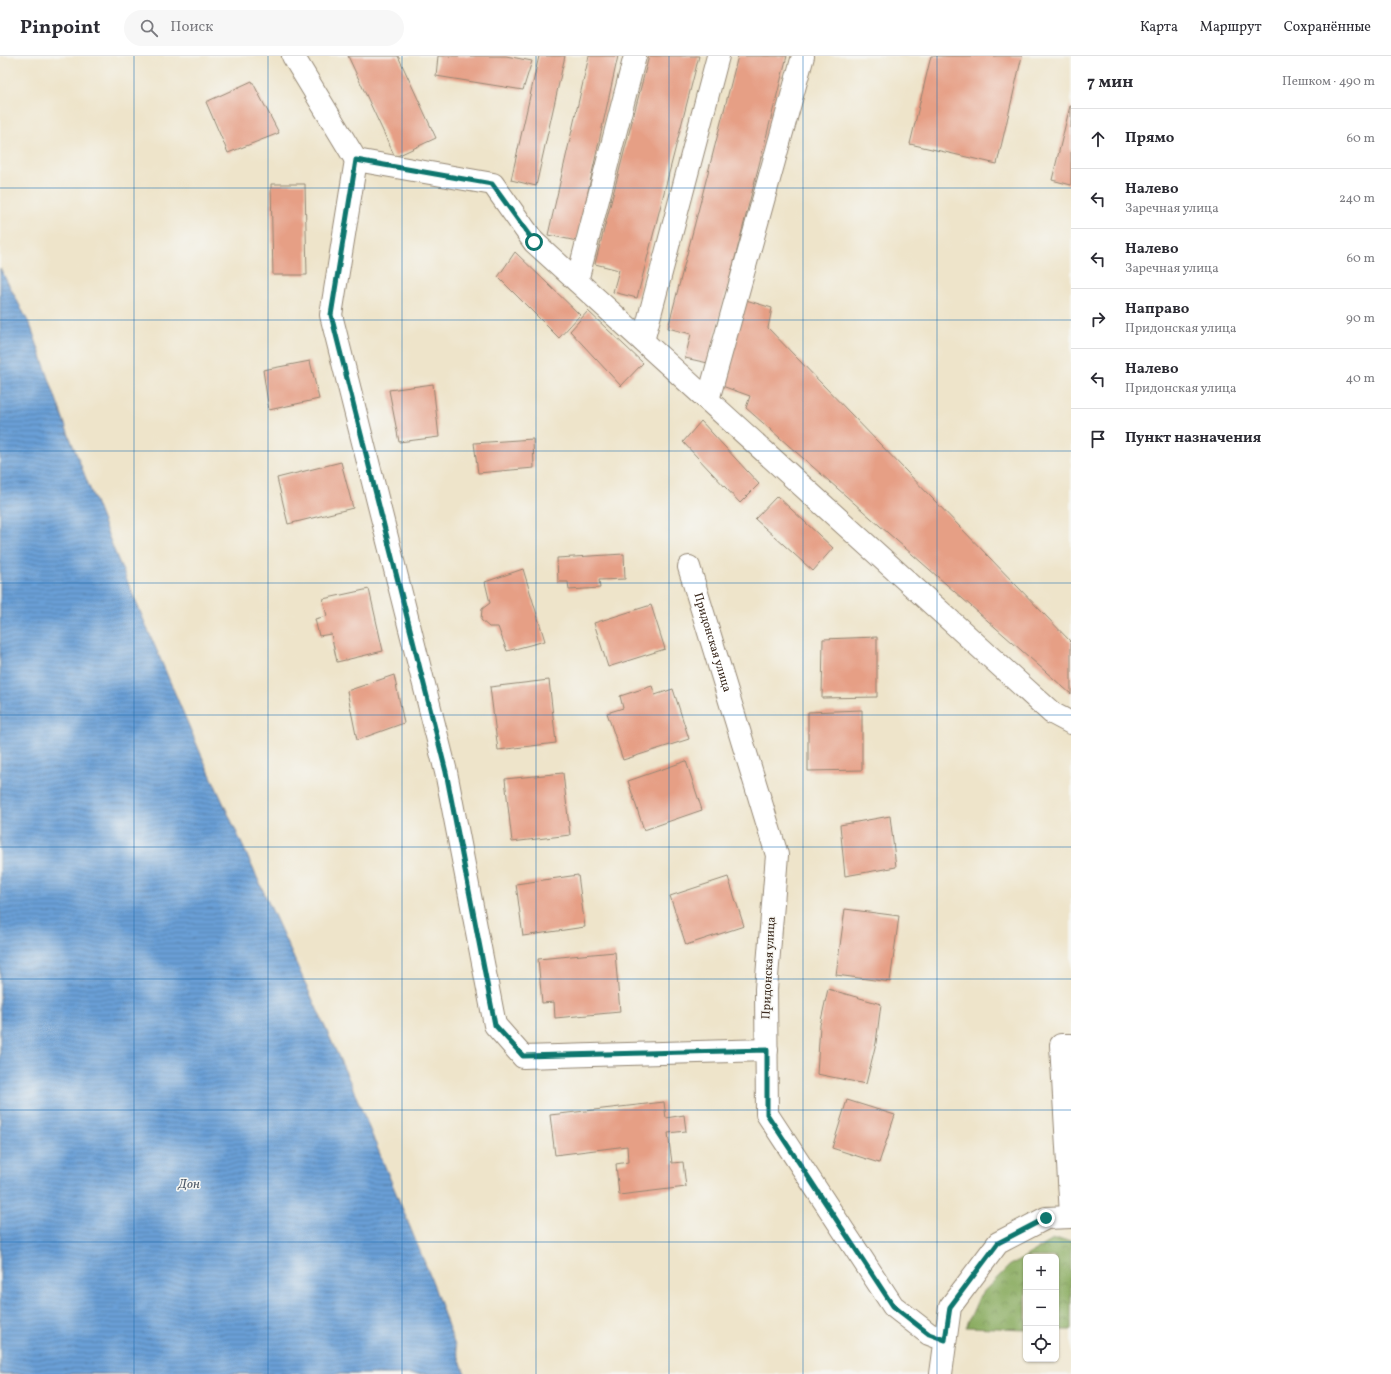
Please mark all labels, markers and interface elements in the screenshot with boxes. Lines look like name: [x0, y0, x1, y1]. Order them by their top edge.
search box: [124, 10, 404, 46]
text: Pinpoint: [20, 15, 100, 41]
icon: search: [138, 17, 160, 39]
text: Поиск: [170, 17, 213, 38]
text: Карта: [1140, 18, 1178, 37]
text: Маршрут: [1200, 18, 1262, 37]
text: Сохранённые: [1284, 18, 1371, 37]
text: 7 мин: [1087, 71, 1133, 94]
text: Пешком · 490 m: [1282, 73, 1375, 91]
icon: ahead: [1087, 128, 1109, 150]
text: Прямо: [1125, 128, 1174, 149]
text: 60 m: [1347, 130, 1375, 148]
text: Налево: [1125, 179, 1179, 200]
icon: left: [1087, 188, 1109, 210]
text: 240 m: [1339, 190, 1375, 208]
text: Заречная улица: [1125, 200, 1219, 218]
route start: [525, 233, 543, 251]
text: Налево: [1125, 239, 1179, 260]
icon: left: [1087, 248, 1109, 270]
text: 60 m: [1347, 250, 1375, 268]
text: Заречная улица: [1125, 260, 1219, 278]
text: Направо: [1125, 299, 1189, 320]
icon: right: [1087, 308, 1109, 330]
text: 90 m: [1346, 310, 1375, 328]
text: Придонская улица: [1125, 320, 1237, 338]
text: Налево: [1125, 359, 1179, 380]
icon: left: [1087, 368, 1109, 390]
text: 40 m: [1346, 370, 1375, 388]
text: Придонская улица: [1125, 380, 1237, 398]
icon: arrive: [1087, 428, 1109, 450]
text: Пункт назначения: [1125, 428, 1261, 449]
street label: Придонская улица: [689, 591, 735, 694]
street label: Придонская улица: [758, 916, 780, 1020]
water label: Дон: [177, 1176, 200, 1194]
route end: [1037, 1209, 1055, 1227]
map controls: [1023, 1254, 1059, 1362]
button: +: [1023, 1254, 1059, 1290]
button: −: [1023, 1290, 1059, 1326]
button: locate: [1023, 1326, 1059, 1362]

